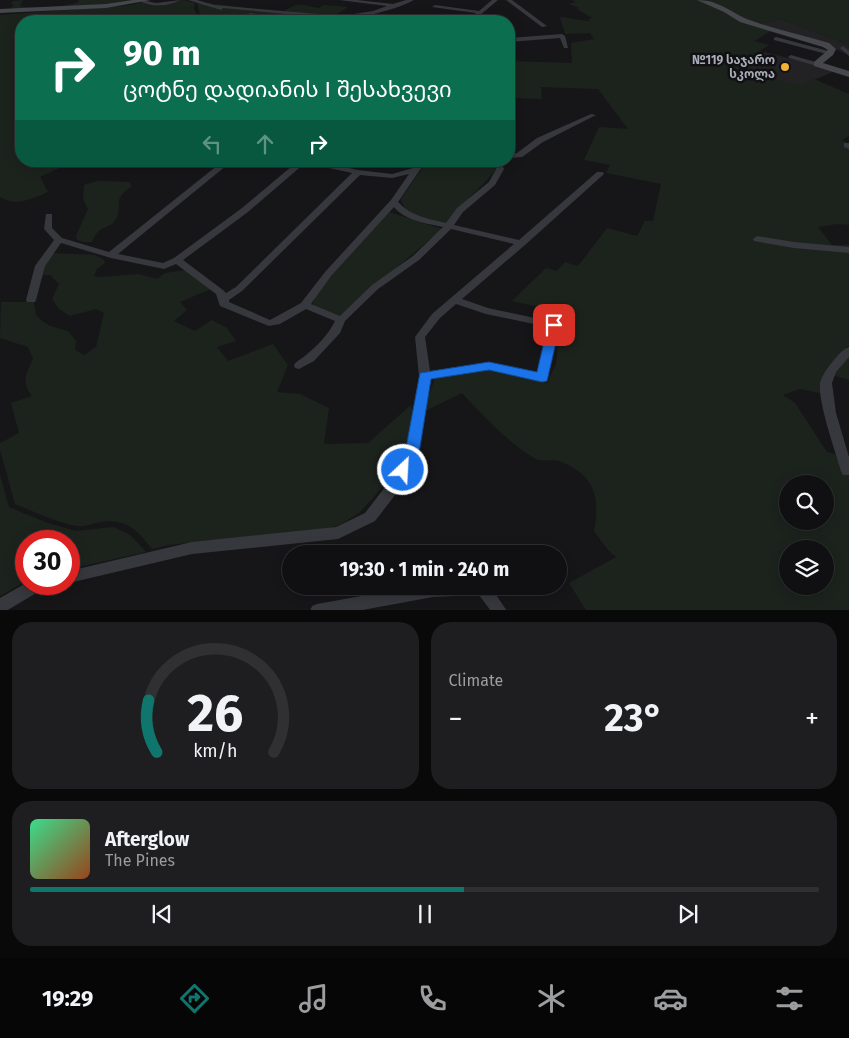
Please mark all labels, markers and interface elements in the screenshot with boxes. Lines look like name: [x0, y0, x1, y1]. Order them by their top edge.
text: 90 m: [123, 32, 201, 74]
icon: right: [40, 35, 105, 100]
place label: №119 საჯარო სკოლა: [692, 53, 775, 82]
marker: №119 საჯარო სკოლა: [779, 61, 791, 73]
text: ცოტნე დადიანის I შესახვევი: [123, 76, 452, 103]
icon: left: [198, 130, 226, 158]
icon: ahead: [251, 130, 279, 158]
icon: right: [304, 130, 332, 158]
pin: [533, 304, 575, 346]
icon: arrive: [540, 311, 568, 339]
position arrow: [376, 443, 428, 495]
map controls: [779, 475, 834, 595]
button: search: [779, 475, 834, 530]
speed limit sign: 30: [15, 530, 80, 595]
button: layers: [779, 540, 834, 595]
text: 19:30 · 1 min · 240 m: [340, 558, 509, 581]
text: Climate: [449, 671, 503, 690]
text: 26: [187, 682, 243, 745]
text: 23°: [604, 695, 663, 741]
text: −: [449, 702, 463, 735]
text: +: [805, 702, 819, 735]
text: km/h: [193, 740, 237, 762]
text: Afterglow: [105, 828, 189, 851]
text: The Pines: [105, 851, 175, 870]
icon: previous: [148, 900, 176, 928]
icon: pause: [411, 900, 439, 928]
icon: next: [674, 900, 702, 928]
icon: directions: [177, 981, 212, 1016]
icon: music: [296, 981, 331, 1016]
icon: phone: [415, 981, 450, 1016]
icon: climate: [534, 981, 569, 1016]
icon: car: [653, 981, 688, 1016]
icon: filters: [772, 981, 807, 1016]
text: 19:29: [42, 985, 93, 1012]

